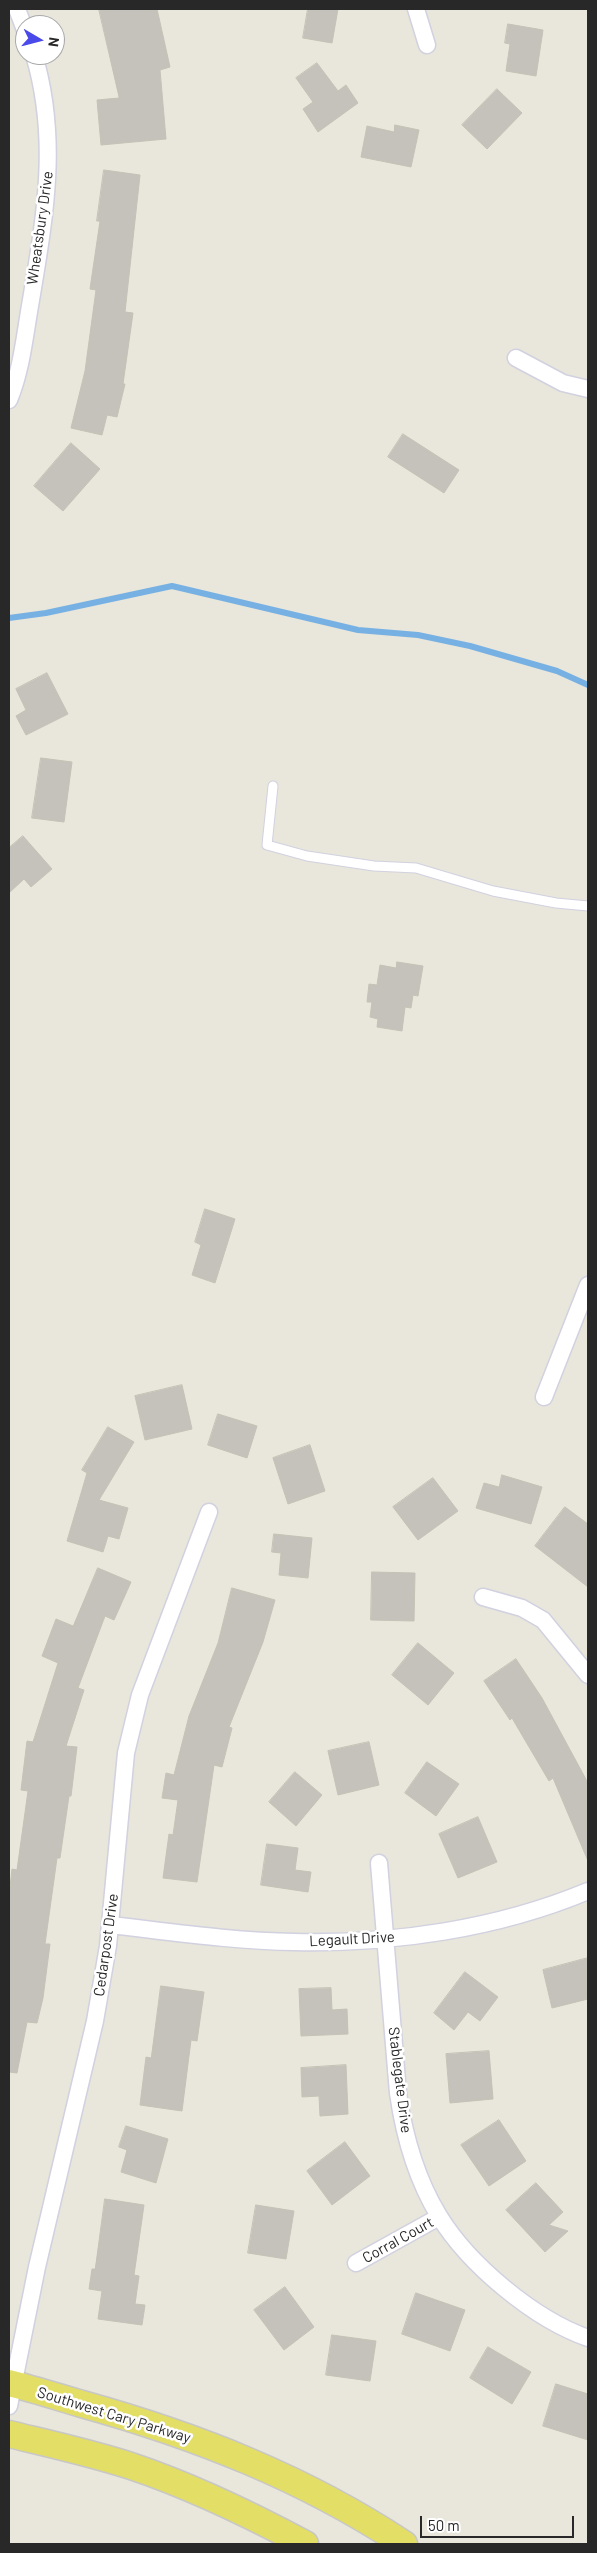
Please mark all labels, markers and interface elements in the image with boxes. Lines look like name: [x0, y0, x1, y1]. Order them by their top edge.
north arrow: [15, 15, 65, 65]
text: N: [45, 36, 63, 48]
street label: Wheatsbury Drive: [23, 170, 57, 286]
street label: Cedarpost Drive: [90, 1892, 122, 1998]
street label: Legault Drive: [309, 1928, 395, 1950]
street label: Stablegate Drive: [385, 2026, 415, 2134]
street label: Corral Court: [359, 2213, 437, 2267]
street label: Southwest Cary Parkway: [35, 2383, 193, 2447]
scale bar: [422, 2506, 576, 2538]
text: 50 m: [428, 2516, 460, 2534]

